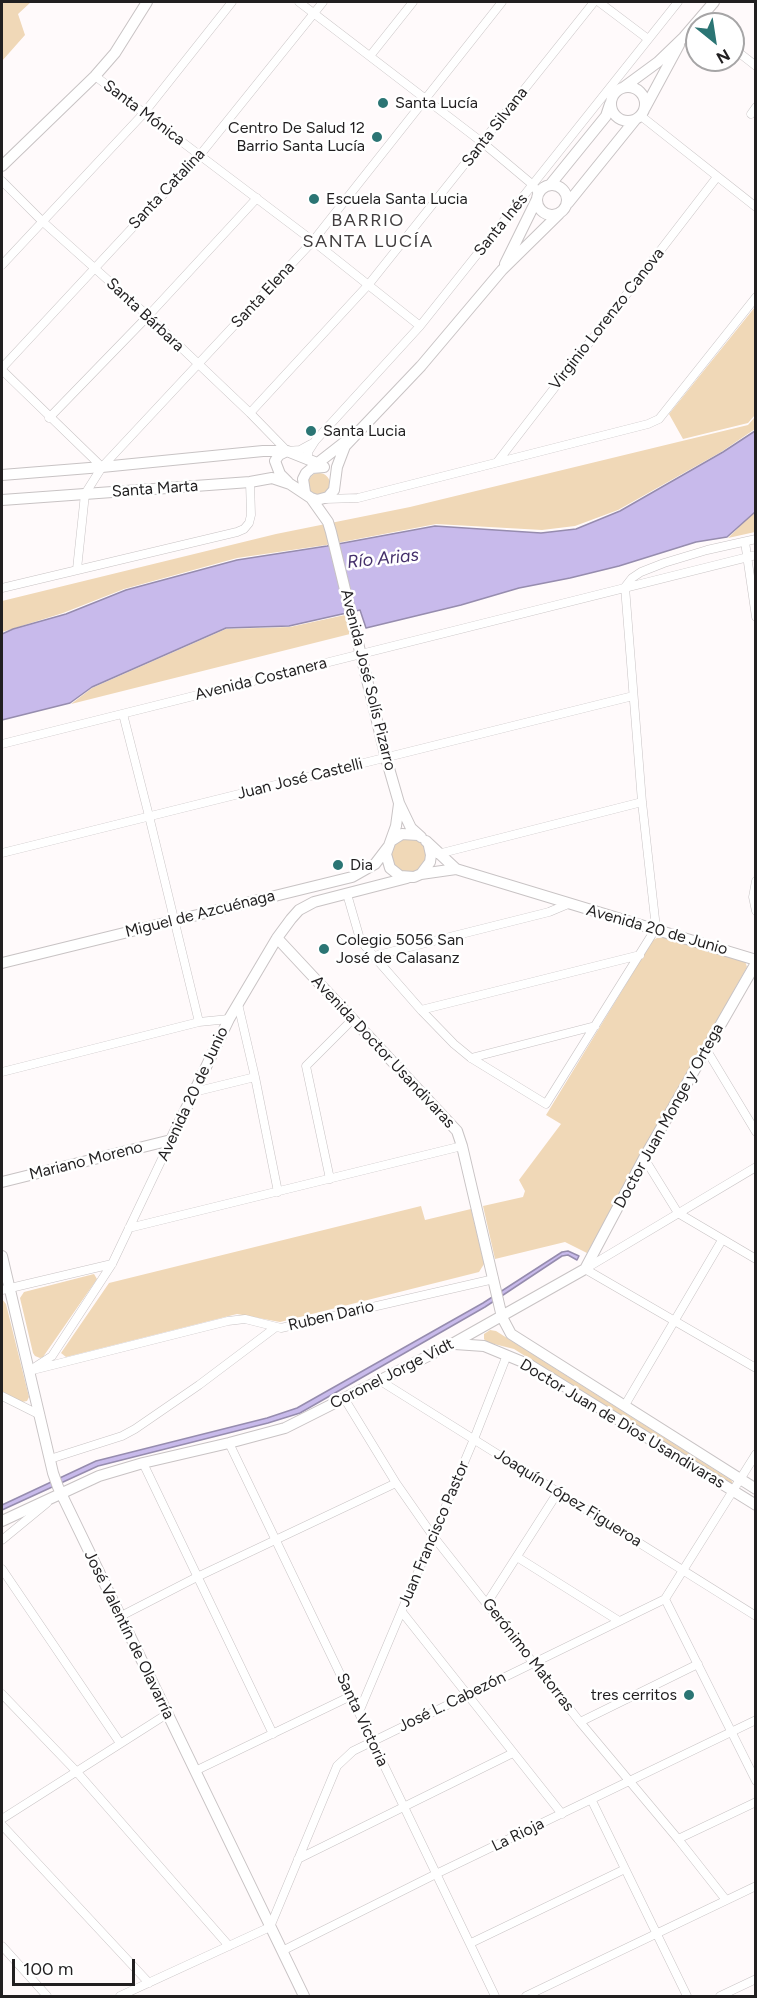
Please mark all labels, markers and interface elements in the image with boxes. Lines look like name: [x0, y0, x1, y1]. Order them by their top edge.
north arrow: [685, 12, 745, 72]
text: N: [713, 45, 733, 68]
street label: Santa Mónica: [99, 76, 189, 150]
street label: Santa Silvana: [458, 83, 532, 171]
place label: Santa Lucía: [395, 93, 478, 113]
marker: Santa Lucía: [376, 96, 390, 110]
place label: Centro De Salud 12 Barrio Santa Lucía: [228, 118, 365, 156]
marker: Centro De Salud 12 Barrio Santa Lucía: [370, 130, 384, 144]
street label: Santa Catalina: [125, 145, 209, 233]
place label: Escuela Santa Lucia: [326, 189, 468, 209]
street label: Santa Inés: [470, 190, 532, 260]
marker: Escuela Santa Lucia: [307, 192, 321, 206]
district label: BARRIO SANTA LUCÍA: [302, 210, 434, 252]
street label: Virginio Lorenzo Canova: [546, 244, 668, 394]
street label: Santa Elena: [227, 258, 299, 332]
street label: Santa Bárbara: [102, 274, 188, 356]
place label: Santa Lucia: [323, 421, 406, 441]
marker: Santa Lucia: [304, 424, 318, 438]
street label: Santa Marta: [111, 476, 199, 502]
water label: Río Arias: [346, 544, 420, 574]
street label: Avenida José Solís Pizarro: [336, 587, 400, 773]
street label: Avenida Costanera: [193, 653, 329, 705]
street label: Juan José Castelli: [235, 754, 365, 804]
place label: Dia: [350, 855, 373, 875]
marker: Dia: [331, 858, 345, 872]
street label: Miguel de Azcuénaga: [123, 886, 277, 942]
street label: Avenida 20 de Junio: [584, 901, 730, 959]
place label: Colegio 5056 San José de Calasanz: [336, 930, 464, 968]
marker: Colegio 5056 San José de Calasanz: [317, 942, 331, 956]
street label: Avenida Doctor Usandivaras: [307, 972, 459, 1132]
street label: Doctor Juan Monge y Ortega: [610, 1020, 728, 1212]
street label: Avenida 20 de Junio: [153, 1024, 233, 1164]
street label: Mariano Moreno: [27, 1138, 145, 1184]
street label: Ruben Dario: [286, 1297, 376, 1335]
street label: Coronel Jorge Vidt: [327, 1335, 457, 1413]
street label: Doctor Juan de Dios Usandivaras: [516, 1355, 728, 1493]
street label: Joaquín López Figueroa: [491, 1445, 645, 1551]
street label: Juan Francisco Pastor: [395, 1458, 473, 1610]
street label: José Valentín de Olavarría: [80, 1548, 178, 1722]
street label: Gerónimo Matorras: [478, 1595, 578, 1715]
street label: José L. Cabezón: [395, 1668, 509, 1736]
street label: Santa Victoria: [332, 1670, 392, 1770]
place label: tres cerritos: [591, 1685, 677, 1705]
marker: tres cerritos: [682, 1688, 696, 1702]
street label: La Rioja: [489, 1814, 547, 1856]
scale bar: [15, 1947, 138, 1985]
text: 100 m: [23, 1958, 73, 1980]

